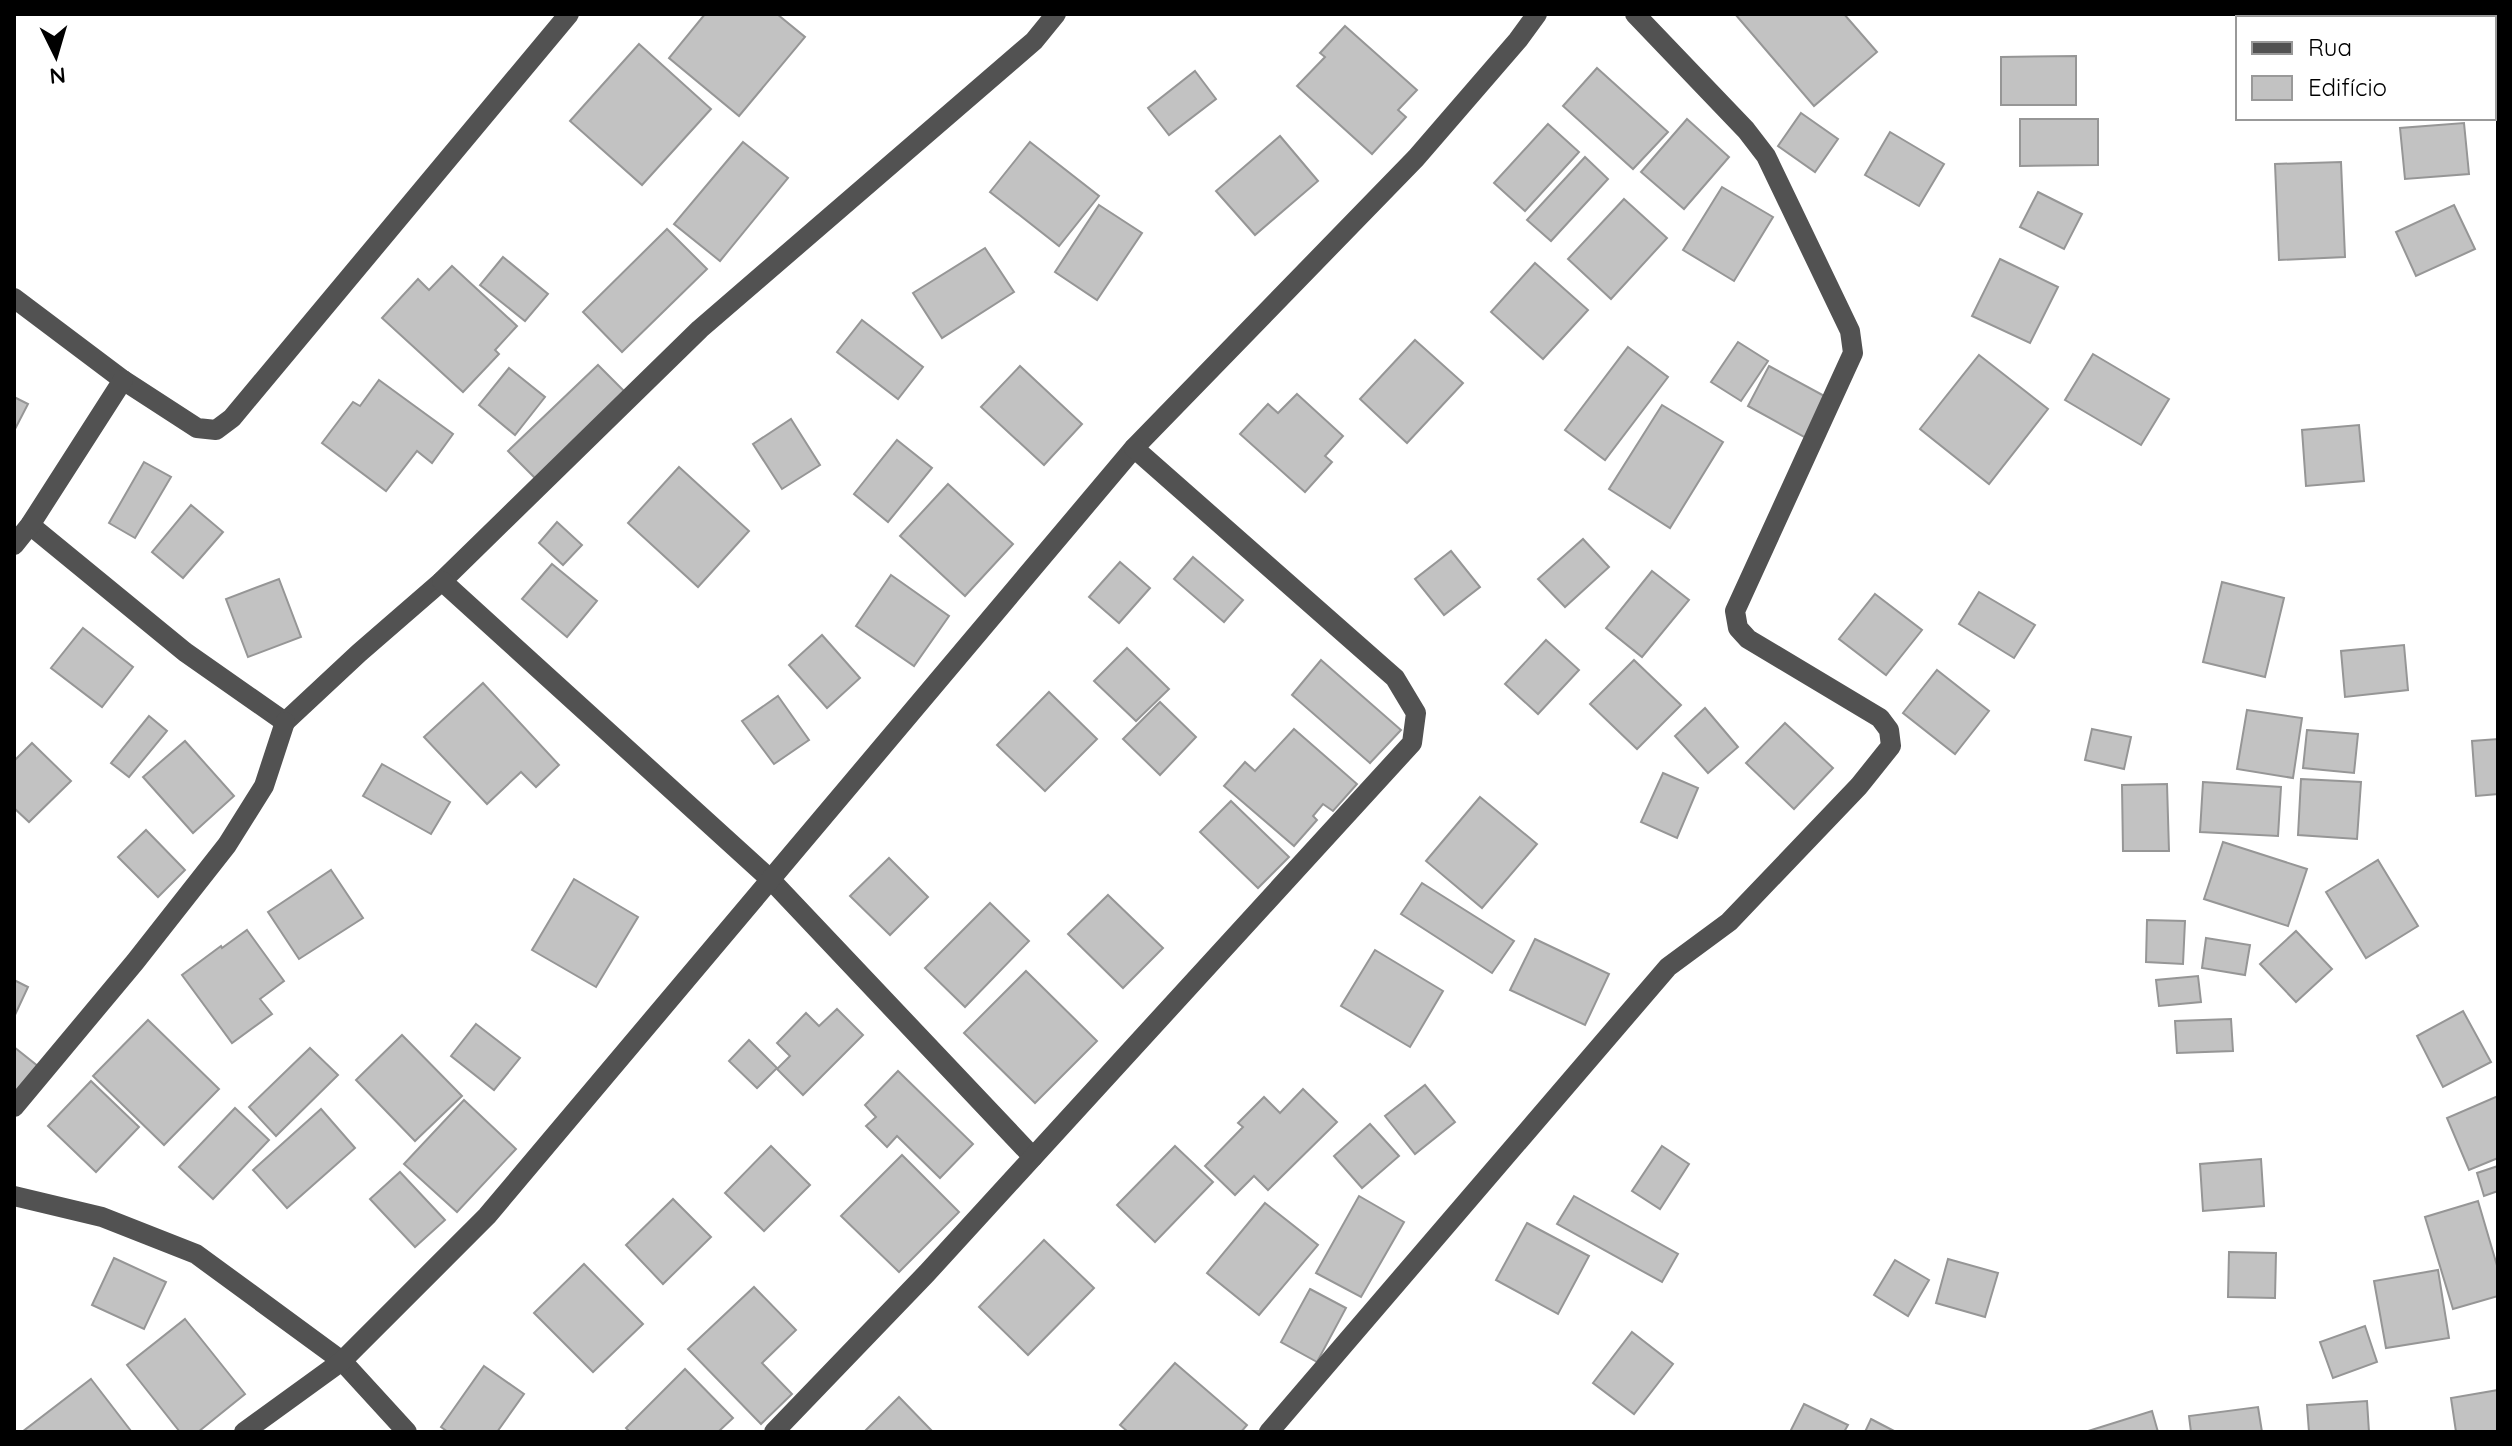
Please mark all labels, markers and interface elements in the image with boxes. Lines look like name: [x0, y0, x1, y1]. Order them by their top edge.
north arrow: [16, 16, 96, 96]
legend: [2236, 16, 2496, 120]
text: Rua: [2308, 32, 2352, 62]
text: N: [48, 61, 67, 91]
text: Edifício: [2308, 72, 2387, 102]

